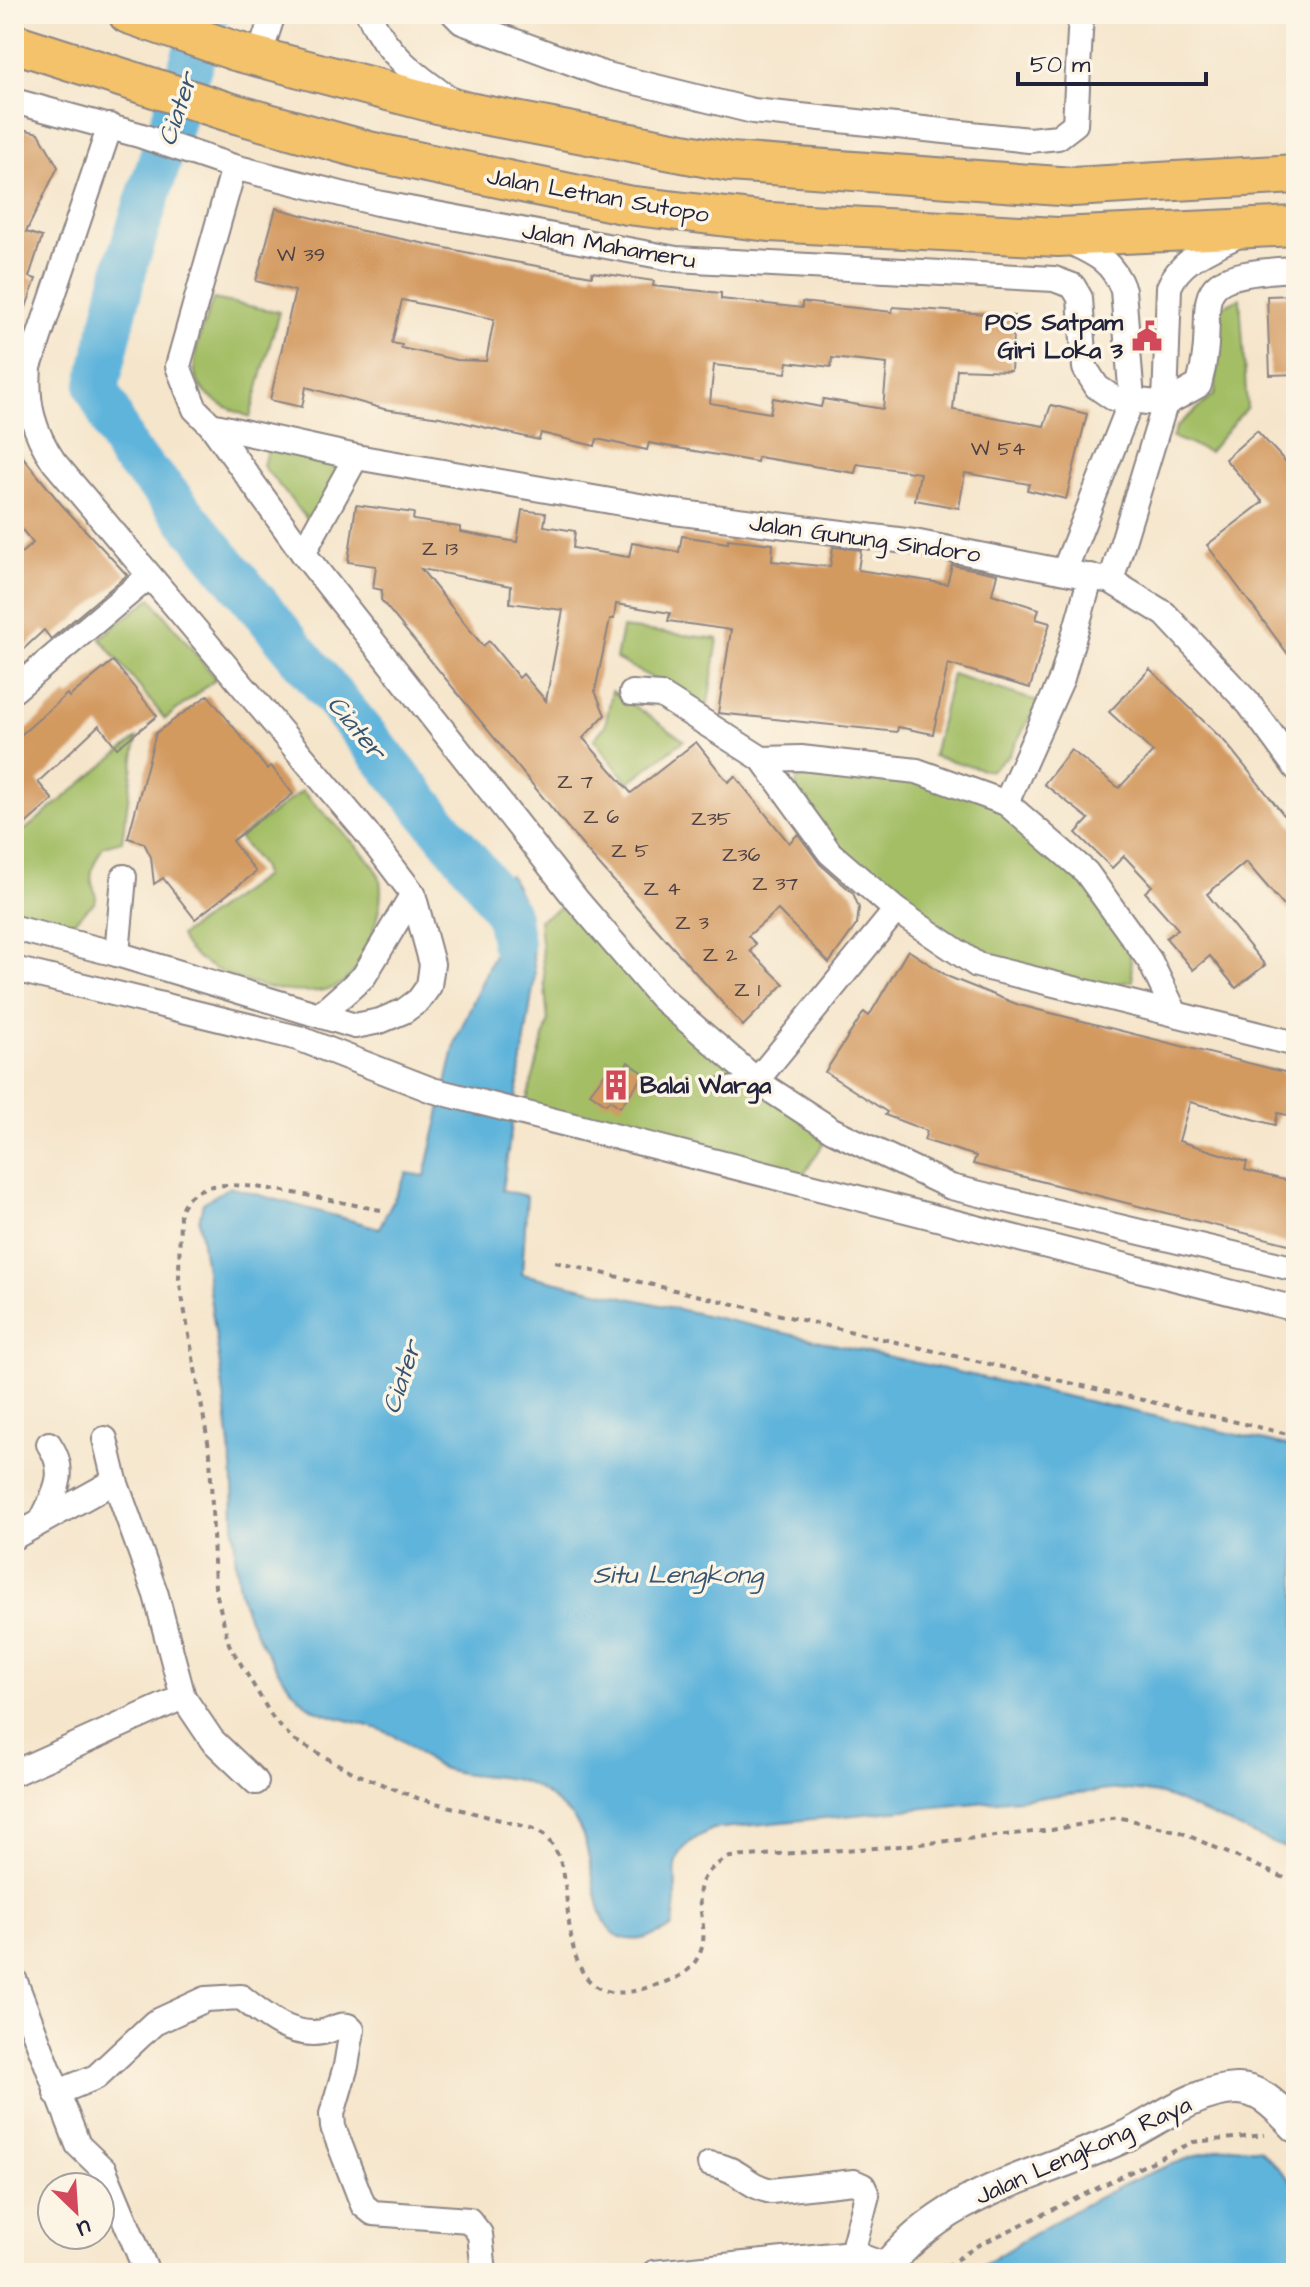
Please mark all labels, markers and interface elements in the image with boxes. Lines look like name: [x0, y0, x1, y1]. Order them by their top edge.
scale bar: [1018, 36, 1206, 86]
text: 50 m: [1030, 48, 1091, 82]
water label: Ciater: [149, 66, 207, 150]
street label: Jalan Letnan Sutopo: [484, 160, 712, 232]
street label: Jalan Mahameru: [519, 214, 698, 278]
house number: W 39: [277, 241, 325, 269]
place label: POS Satpam Giri Loka 3: [985, 306, 1124, 368]
public building icon: POS Satpam Giri Loka 3: [1130, 319, 1164, 353]
house number: W 54: [971, 435, 1026, 463]
street label: Jalan Gunung Sindoro: [747, 506, 983, 573]
house number: Z 13: [422, 535, 458, 563]
water label: Ciater: [319, 688, 396, 770]
house number: Z 7: [557, 768, 593, 796]
house number: Z 6: [583, 803, 620, 831]
house number: Z35: [691, 805, 731, 833]
house number: Z 5: [611, 837, 649, 865]
house number: Z36: [722, 841, 761, 869]
house number: Z 37: [752, 870, 798, 898]
house number: Z 4: [643, 875, 681, 903]
house number: Z 3: [675, 909, 709, 937]
house number: Z 2: [702, 941, 738, 969]
house number: Z 1: [734, 976, 761, 1004]
building icon: Balai Warga: [599, 1068, 633, 1102]
place label: Balai Warga: [640, 1069, 772, 1104]
water label: Ciater: [373, 1334, 431, 1418]
water label: Situ Lengkong: [593, 1557, 765, 1594]
street label: Jalan Lengkong Raya: [970, 2088, 1197, 2215]
north arrow: [36, 2171, 116, 2251]
text: U: [72, 2211, 96, 2244]

